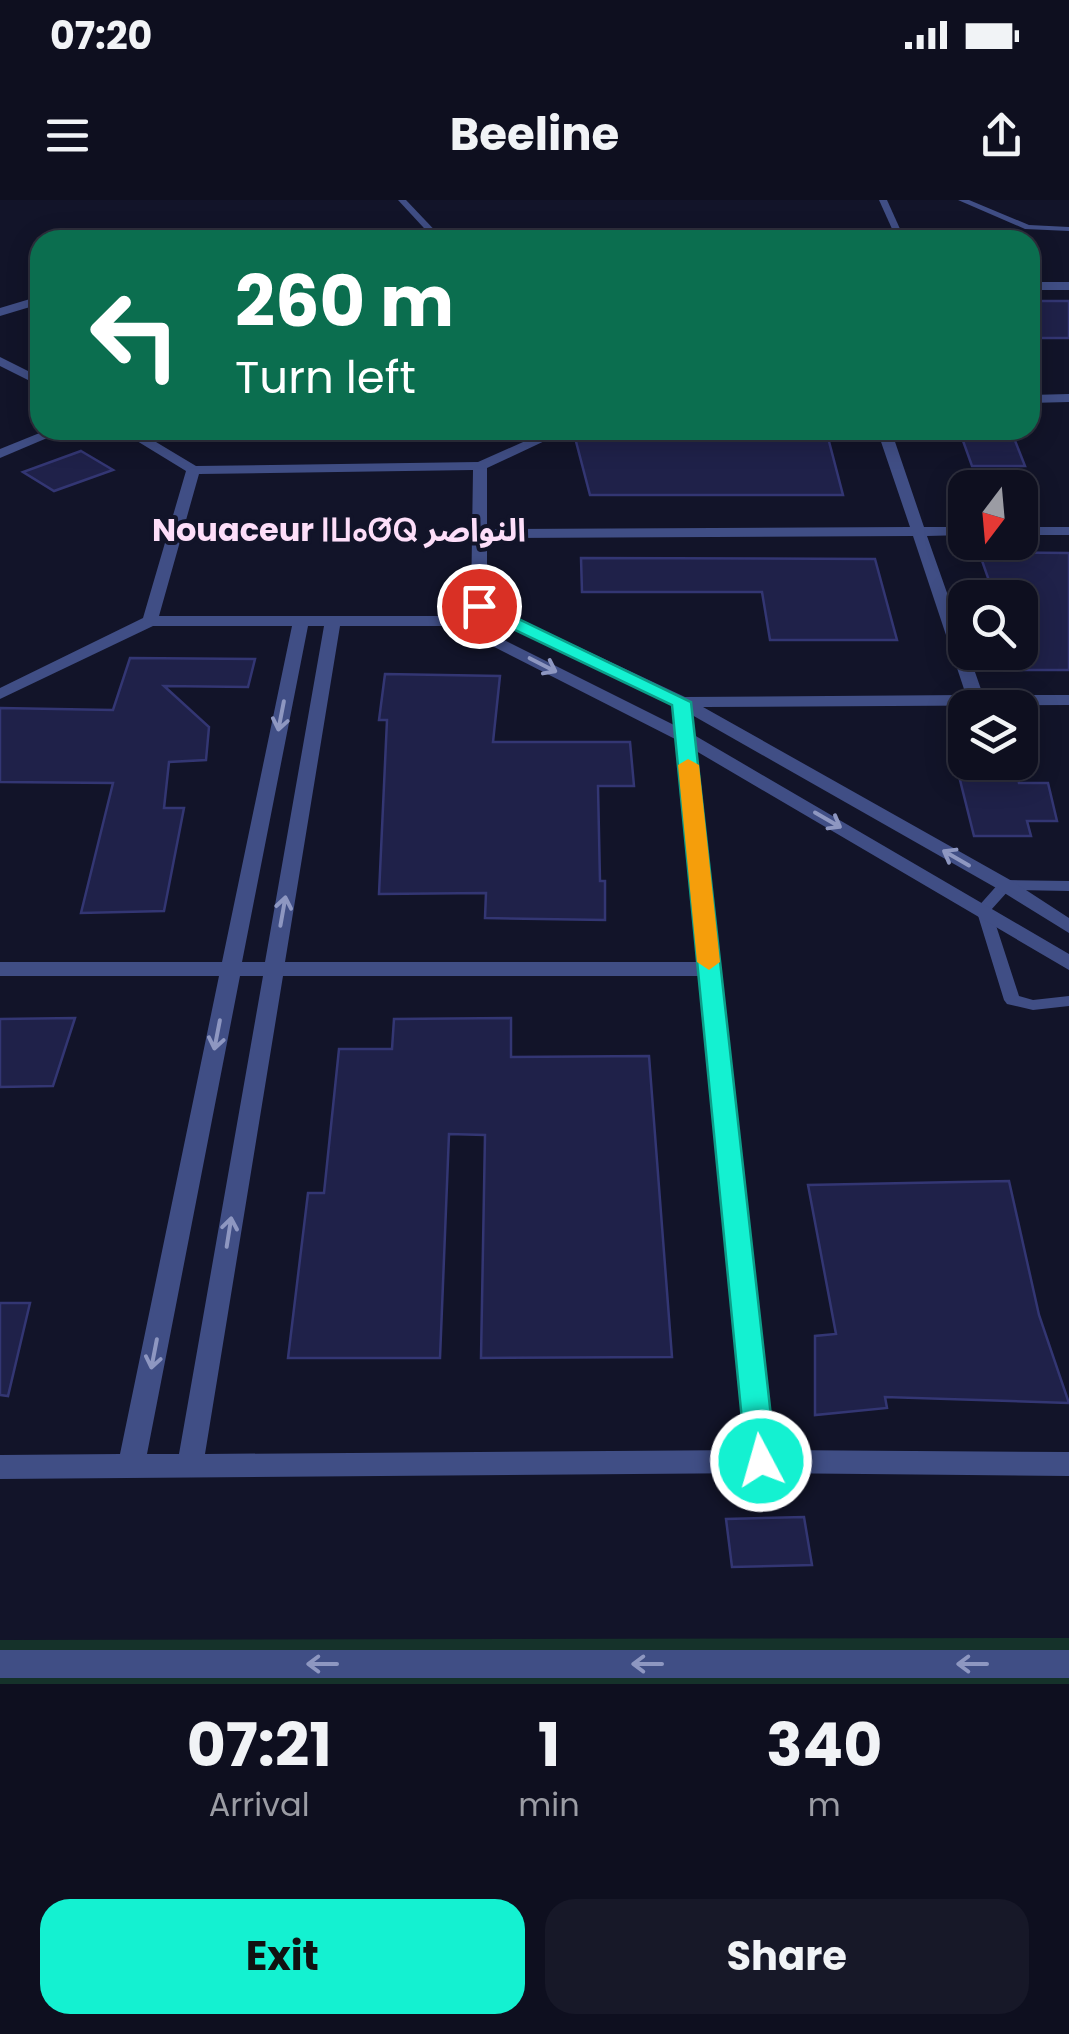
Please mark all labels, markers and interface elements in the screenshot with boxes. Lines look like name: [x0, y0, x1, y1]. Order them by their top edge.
text: 07:20: [50, 9, 152, 62]
text: Beeline: [450, 103, 619, 166]
icon: menu: [40, 108, 95, 163]
icon: share: [974, 108, 1029, 163]
text: 260 m: [235, 252, 454, 351]
icon: left: [70, 270, 200, 400]
text: Turn left: [235, 346, 416, 409]
north arrow: [948, 470, 1038, 560]
map controls: [948, 470, 1038, 780]
district label: Nouaceur ⵏⵡⴰⵚⵕ النواصر: [152, 507, 526, 552]
pin: [437, 564, 522, 649]
icon: arrive: [452, 579, 507, 634]
button: search: [948, 580, 1038, 670]
one-way arrow: [527, 656, 557, 675]
button: layers: [948, 690, 1038, 780]
one-way arrow: [271, 700, 290, 732]
one-way arrow: [813, 810, 842, 830]
one-way arrow: [942, 847, 971, 867]
one-way arrow: [274, 896, 293, 928]
one-way arrow: [206, 1018, 225, 1050]
one-way arrow: [220, 1216, 239, 1249]
one-way arrow: [143, 1337, 162, 1369]
position arrow: [709, 1409, 813, 1513]
one-way arrow: [306, 1654, 338, 1674]
one-way arrow: [631, 1654, 664, 1674]
one-way arrow: [956, 1654, 988, 1674]
text: 07:21: [187, 1703, 332, 1787]
text: 1: [538, 1703, 560, 1787]
text: 340: [766, 1703, 882, 1787]
text: Arrival: [209, 1782, 310, 1827]
text: min: [518, 1782, 580, 1827]
text: m: [808, 1782, 841, 1827]
button: Exit: [40, 1899, 525, 2014]
button: Share: [545, 1899, 1029, 2014]

